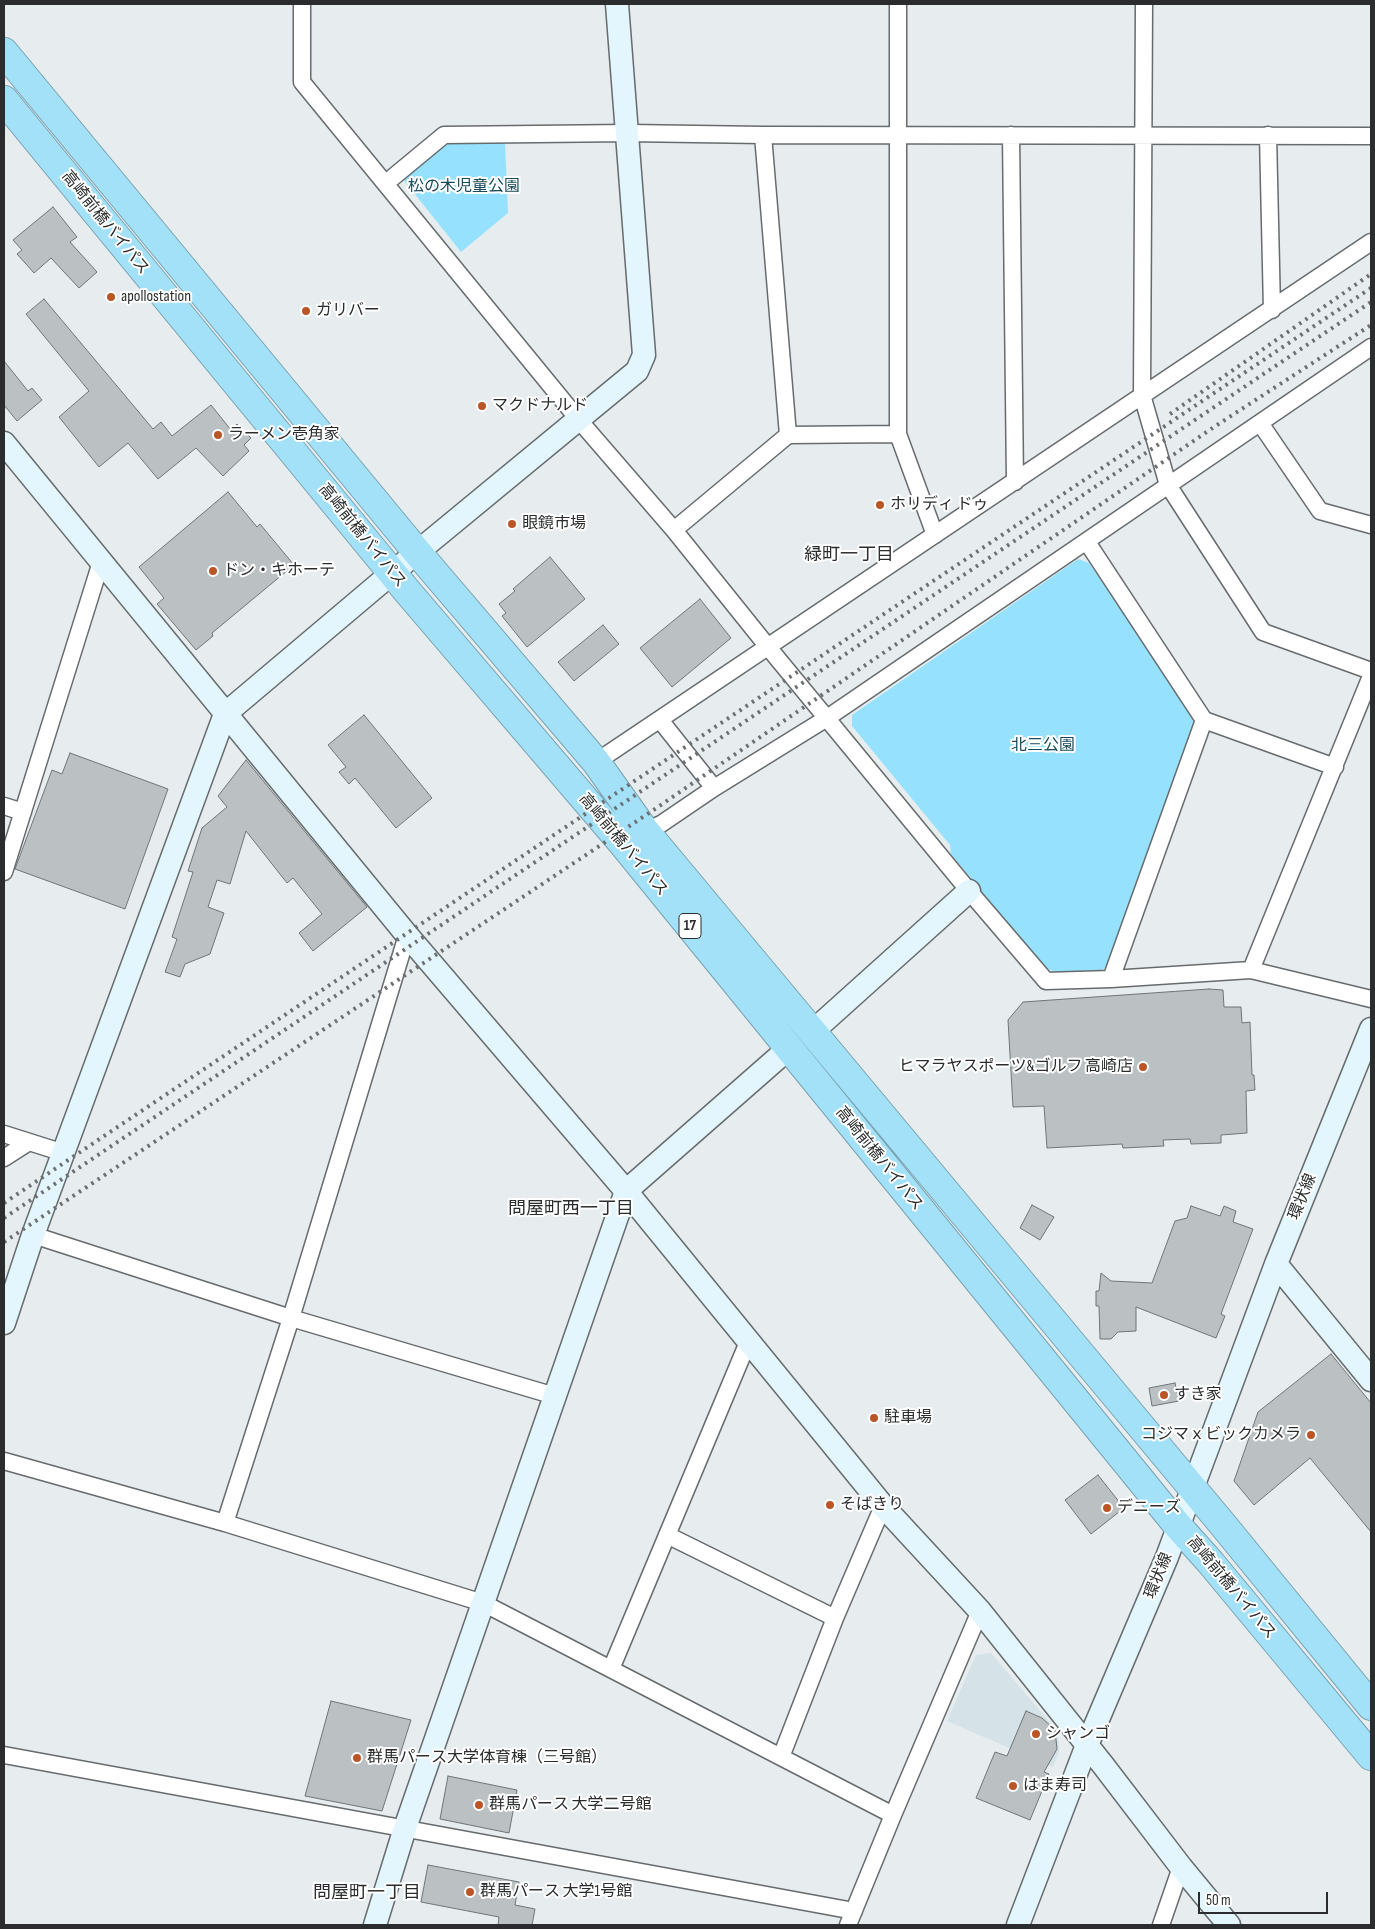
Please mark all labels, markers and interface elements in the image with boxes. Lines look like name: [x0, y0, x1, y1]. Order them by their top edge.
street label: 高崎前橋バイパス: [57, 167, 153, 279]
park label: 松の木児童公園: [408, 177, 520, 197]
place label: apollostation: [121, 287, 191, 307]
marker: apollostation: [105, 291, 117, 303]
place label: ガリバー: [316, 301, 380, 321]
marker: ガリバー: [300, 305, 312, 317]
place label: マクドナルド: [492, 396, 588, 416]
marker: マクドナルド: [476, 400, 488, 412]
place label: ラーメン壱角家: [228, 425, 340, 445]
marker: ラーメン壱角家: [212, 429, 224, 441]
street label: 高崎前橋バイパス: [314, 480, 410, 592]
place label: ホリディ ドゥ: [890, 495, 989, 515]
marker: ホリディ ドゥ: [874, 499, 886, 511]
place label: 眼鏡市場: [522, 514, 586, 534]
marker: 眼鏡市場: [506, 518, 518, 530]
district label: 緑町一丁目: [804, 544, 894, 566]
place label: ドン・キホーテ: [223, 561, 335, 581]
marker: ドン・キホーテ: [207, 565, 219, 577]
park label: 北三公園: [1011, 736, 1075, 756]
street label: 高崎前橋バイパス: [575, 790, 671, 900]
road number: 17: [679, 914, 701, 938]
place label: ヒマラヤスポーツ&ゴルフ 高崎店: [898, 1057, 1133, 1077]
marker: ヒマラヤスポーツ&ゴルフ 高崎店: [1137, 1061, 1149, 1073]
street label: 高崎前橋バイパス: [831, 1103, 927, 1215]
street label: 環状線: [1285, 1171, 1321, 1223]
district label: 問屋町西一丁目: [508, 1198, 634, 1220]
place label: すき家: [1174, 1385, 1222, 1405]
marker: すき家: [1158, 1389, 1170, 1401]
place label: 駐車場: [884, 1408, 932, 1428]
marker: 駐車場: [868, 1412, 880, 1424]
place label: コジマｘビックカメラ: [1141, 1425, 1301, 1445]
marker: コジマｘビックカメラ: [1305, 1429, 1317, 1441]
place label: そばきり: [840, 1495, 904, 1515]
place label: デニーズ: [1117, 1498, 1181, 1518]
marker: そばきり: [824, 1499, 836, 1511]
marker: デニーズ: [1101, 1502, 1113, 1514]
street label: 高崎前橋バイパス: [1183, 1533, 1279, 1643]
street label: 環状線: [1141, 1550, 1177, 1602]
place label: シャンゴ: [1046, 1724, 1110, 1744]
marker: シャンゴ: [1030, 1728, 1042, 1740]
place label: 群馬パース大学体育棟（三号館）: [367, 1748, 607, 1768]
marker: 群馬パース大学体育棟（三号館）: [351, 1752, 363, 1764]
place label: はま寿司: [1023, 1776, 1087, 1796]
marker: はま寿司: [1007, 1780, 1019, 1792]
place label: 群馬パース 大学二号館: [489, 1795, 652, 1815]
marker: 群馬パース 大学二号館: [473, 1799, 485, 1811]
district label: 問屋町一丁目: [313, 1882, 421, 1904]
place label: 群馬パース 大学1号館: [480, 1882, 632, 1902]
scale bar: [1200, 1882, 1330, 1914]
marker: 群馬パース 大学1号館: [464, 1886, 476, 1898]
text: 50 m: [1206, 1891, 1231, 1910]

